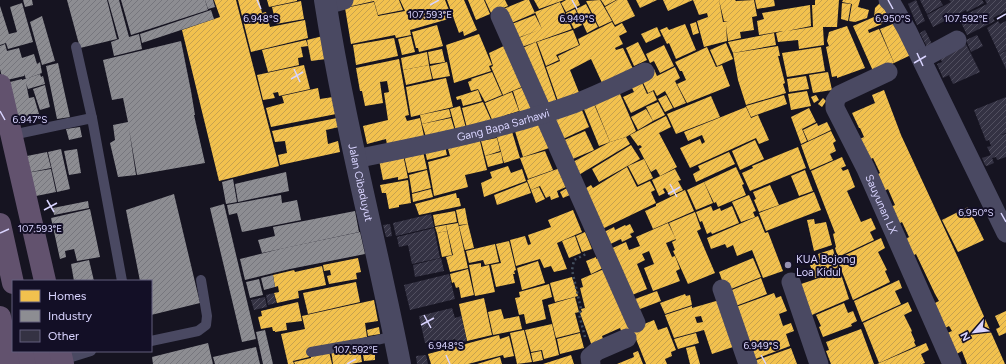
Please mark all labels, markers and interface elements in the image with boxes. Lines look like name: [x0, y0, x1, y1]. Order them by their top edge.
text: 107.593°E: [408, 8, 452, 21]
text: 6.948°S: [243, 12, 279, 25]
text: 6.949°S: [559, 12, 595, 25]
text: 6.950°S: [875, 12, 911, 25]
text: 107.592°E: [944, 12, 988, 25]
street label: Gang Bapa Sarhawi: [455, 106, 551, 144]
text: 6.947°S: [13, 113, 47, 126]
street label: Jalan Cibaduyut: [346, 142, 376, 223]
street label: Sauyunan LX: [863, 172, 900, 236]
text: 6.950°S: [958, 206, 994, 219]
text: 107.593°E: [18, 222, 62, 235]
place label: KUA Bojong Loa Kidul: [796, 253, 856, 279]
marker: KUA Bojong Loa Kidul: [783, 260, 793, 270]
legend: [12, 280, 152, 352]
text: Homes: [48, 289, 87, 303]
text: Industry: [48, 309, 93, 323]
north arrow: [954, 312, 994, 352]
text: Other: [48, 329, 79, 343]
text: N: [958, 330, 973, 343]
text: 6.948°S: [428, 339, 464, 352]
text: 6.949°S: [743, 339, 779, 352]
text: 107.592°E: [334, 343, 378, 356]

